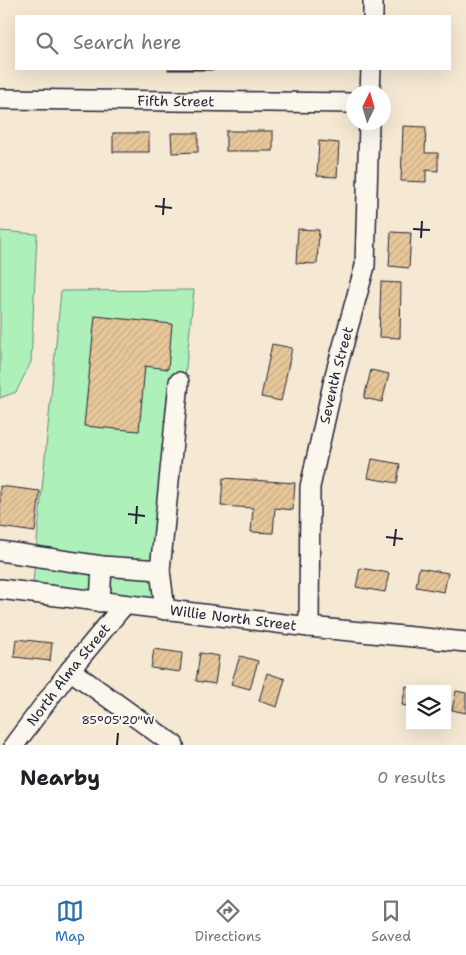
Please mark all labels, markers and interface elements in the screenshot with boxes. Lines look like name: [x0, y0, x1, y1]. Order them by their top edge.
search box: [15, 15, 451, 70]
icon: search: [33, 29, 61, 57]
text: Search here: [73, 30, 182, 55]
north arrow: [346, 85, 391, 130]
street label: Fifth Street: [137, 92, 215, 110]
street label: Seventh Street: [315, 324, 357, 425]
street label: Willie North Street: [169, 601, 298, 634]
street label: North Alma Street: [22, 619, 114, 729]
map controls: [406, 685, 451, 730]
button: layers: [406, 685, 451, 730]
text: 85°05'20"W: [81, 712, 155, 728]
text: Nearby: [20, 764, 100, 792]
text: 0 results: [377, 767, 446, 788]
tab: Map: [55, 897, 85, 945]
tab: Directions: [195, 897, 261, 945]
tab: Saved: [371, 897, 411, 945]

